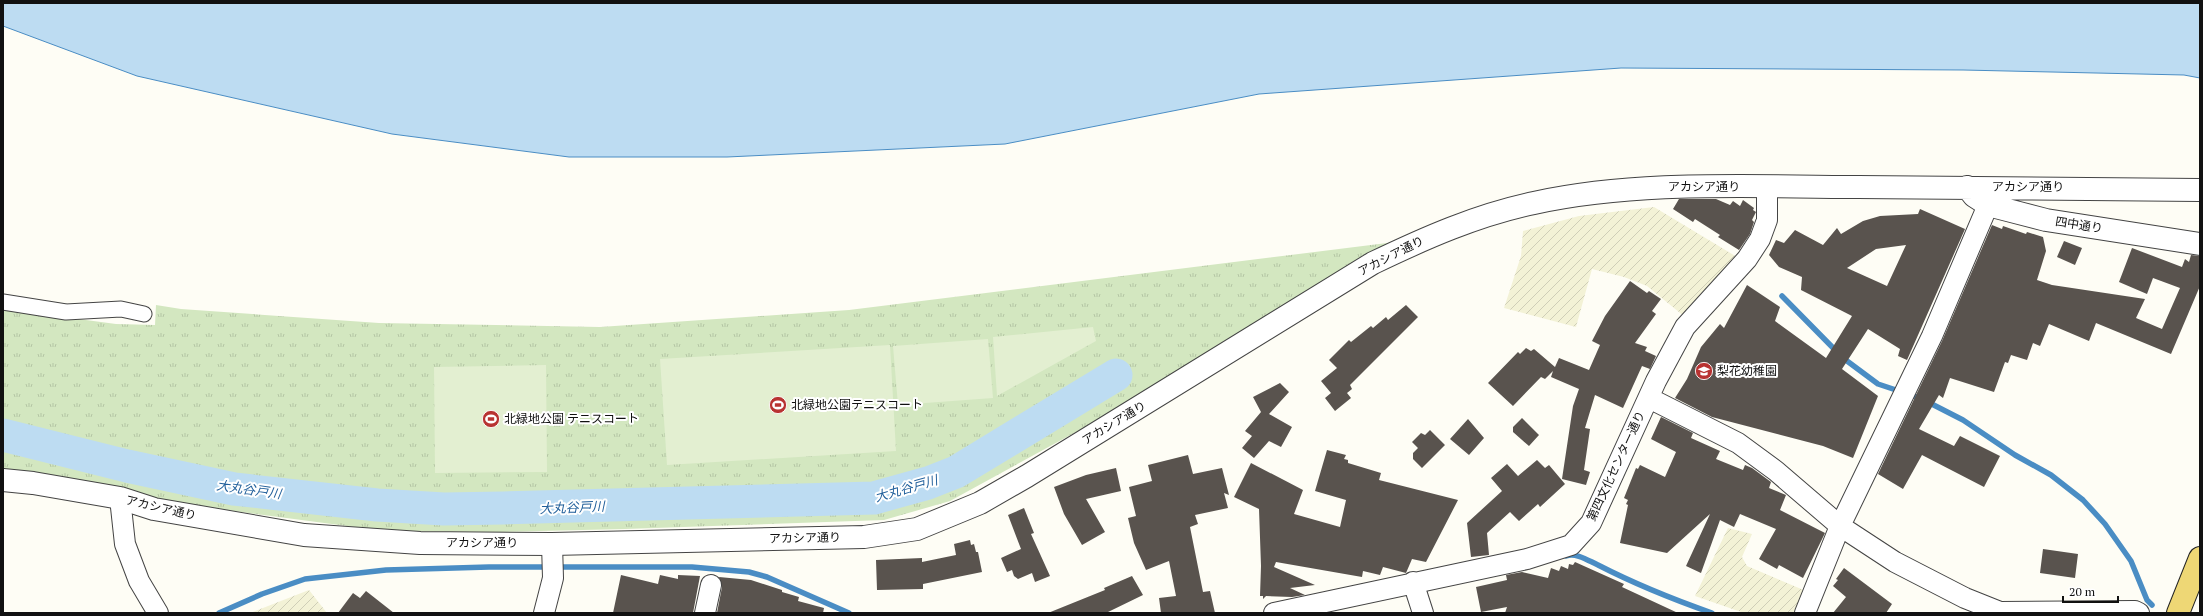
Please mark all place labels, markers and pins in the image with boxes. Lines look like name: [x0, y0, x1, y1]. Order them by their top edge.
school or university icon: 梨花幼稚園: [1694, 361, 1714, 381]
place label: 梨花幼稚園: [1717, 363, 1777, 378]
sports icon: 北緑地公園テニスコート: [768, 395, 788, 415]
place label: 北緑地公園テニスコート: [791, 397, 923, 412]
sports icon: 北緑地公園 テニスコート: [481, 409, 501, 429]
place label: 北緑地公園 テニスコート: [504, 411, 639, 426]

